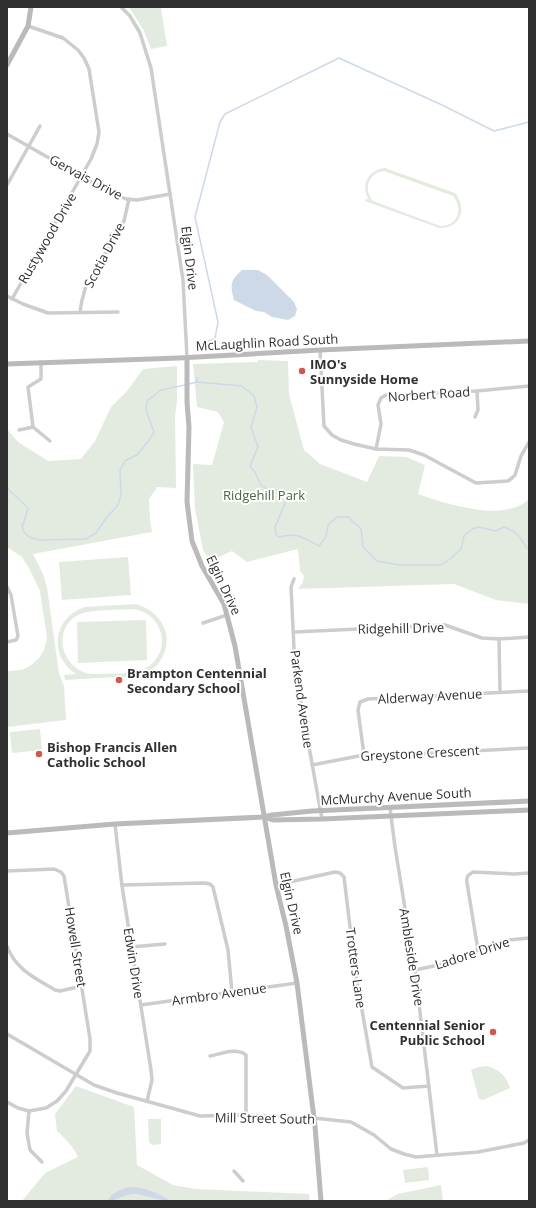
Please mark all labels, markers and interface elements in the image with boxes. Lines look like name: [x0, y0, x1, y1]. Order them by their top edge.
street label: Gervais Drive: [46, 150, 126, 204]
street label: Rustywood Drive: [14, 189, 80, 287]
street label: Scotia Drive: [79, 219, 129, 291]
street label: Elgin Drive: [177, 225, 203, 291]
street label: McLaughlin Road South: [195, 329, 339, 355]
place label: IMO's Sunnyside Home: [310, 355, 419, 388]
marker: IMO's Sunnyside Home: [297, 366, 307, 376]
street label: Norbert Road: [387, 382, 471, 406]
park label: Ridgehill Park: [223, 486, 305, 504]
street label: Elgin Drive: [202, 552, 246, 618]
street label: Ridgehill Drive: [358, 618, 444, 638]
street label: Parkend Avenue: [286, 649, 318, 749]
place label: Brampton Centennial Secondary School: [127, 664, 267, 697]
marker: Brampton Centennial Secondary School: [114, 675, 124, 685]
street label: Alderway Avenue: [377, 684, 483, 708]
place label: Bishop Francis Allen Catholic School: [47, 738, 177, 771]
street label: Greystone Crescent: [360, 741, 480, 765]
marker: Bishop Francis Allen Catholic School: [34, 749, 44, 759]
street label: McMurchy Avenue South: [320, 783, 472, 809]
street label: Elgin Drive: [276, 870, 308, 936]
street label: Howell Street: [61, 906, 91, 989]
street label: Ambleside Drive: [395, 907, 429, 1007]
street label: Edwin Drive: [120, 926, 148, 1000]
street label: Trotters Lane: [341, 927, 371, 1009]
street label: Ladore Drive: [432, 932, 512, 974]
street label: Armbro Avenue: [171, 978, 267, 1010]
place label: Centennial Senior Public School: [370, 1016, 485, 1049]
marker: Centennial Senior Public School: [488, 1027, 498, 1037]
street label: Mill Street South: [215, 1108, 315, 1128]

